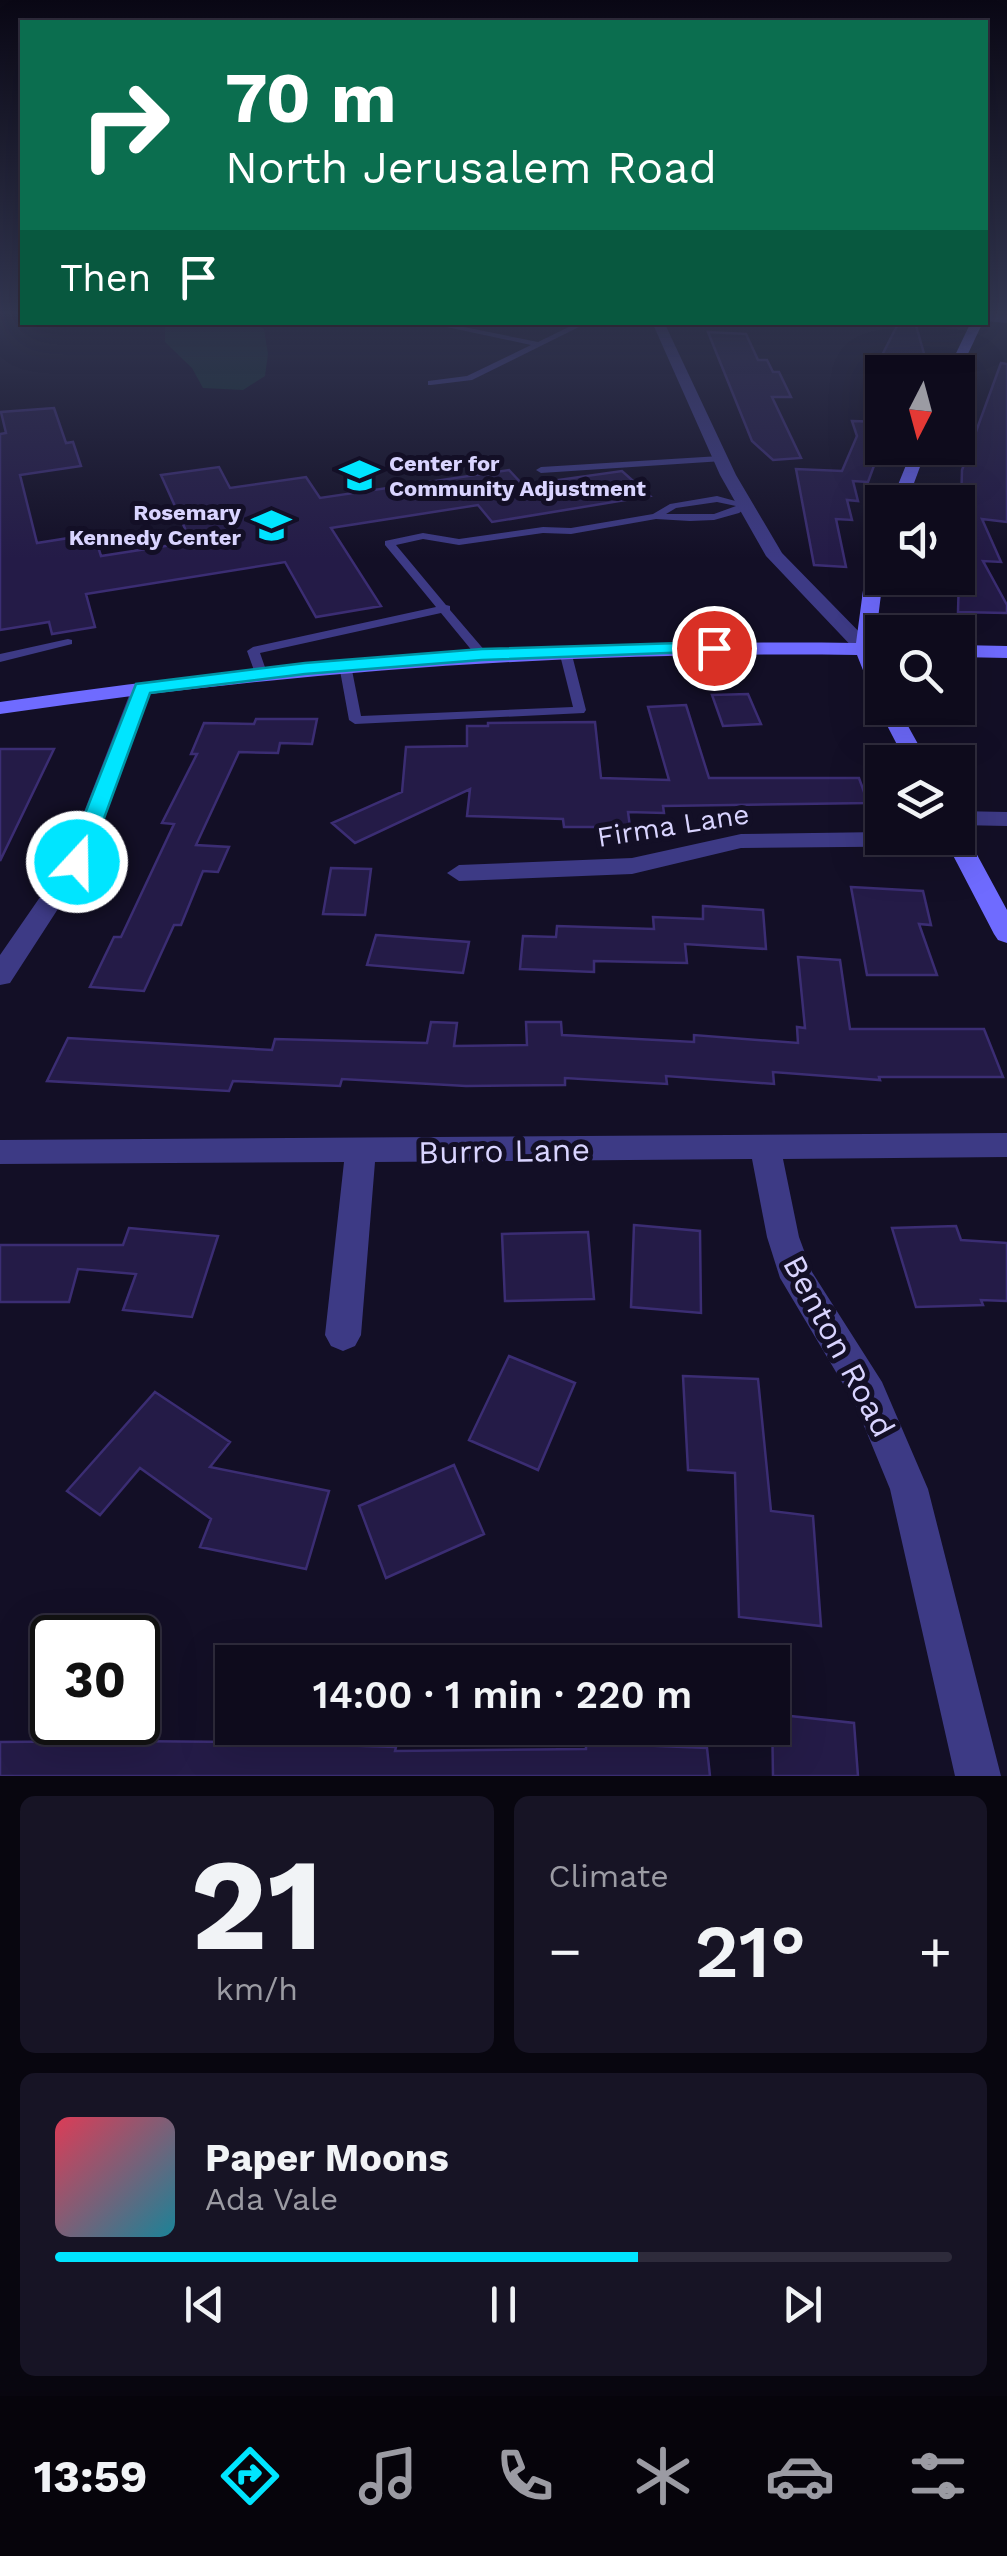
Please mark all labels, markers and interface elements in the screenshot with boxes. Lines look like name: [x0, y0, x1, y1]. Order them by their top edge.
text: 70 m: [225, 57, 397, 139]
icon: right: [60, 60, 190, 190]
text: North Jerusalem Road: [225, 141, 717, 194]
icon: arrive: [171, 250, 226, 305]
text: Then: [60, 256, 151, 300]
north arrow: [865, 355, 975, 465]
map controls: [865, 355, 975, 855]
place label: Center for Community Adjustment: [389, 451, 646, 501]
school or university icon: Center for Community Adjustment: [338, 455, 380, 497]
button: sound: [865, 485, 975, 595]
place label: Rosemary Kennedy Center: [69, 500, 242, 550]
school or university icon: Rosemary Kennedy Center: [250, 504, 292, 546]
pin: [672, 606, 757, 691]
button: search: [865, 615, 975, 725]
icon: arrive: [687, 621, 742, 676]
button: layers: [865, 745, 975, 855]
street label: Firma Lane: [595, 797, 751, 854]
position arrow: [25, 810, 129, 914]
street label: Burro Lane: [418, 1131, 590, 1171]
street label: Benton Road: [775, 1249, 903, 1443]
speed limit sign: 30: [30, 1615, 160, 1745]
text: 14:00 · 1 min · 220 m: [313, 1673, 692, 1717]
text: 21: [190, 1828, 324, 1981]
text: Climate: [549, 1857, 669, 1895]
text: 21°: [694, 1907, 806, 1995]
text: −: [549, 1919, 582, 1983]
text: +: [919, 1919, 952, 1983]
text: km/h: [216, 1970, 298, 2008]
text: Paper Moons: [205, 2136, 449, 2180]
text: Ada Vale: [205, 2180, 338, 2218]
icon: previous: [177, 2277, 232, 2332]
icon: pause: [476, 2277, 531, 2332]
icon: next: [775, 2277, 830, 2332]
icon: directions: [215, 2441, 285, 2511]
icon: music: [353, 2441, 423, 2511]
icon: phone: [490, 2441, 560, 2511]
icon: climate: [628, 2441, 698, 2511]
icon: car: [765, 2441, 835, 2511]
icon: filters: [903, 2441, 973, 2511]
text: 13:59: [34, 2450, 147, 2503]

